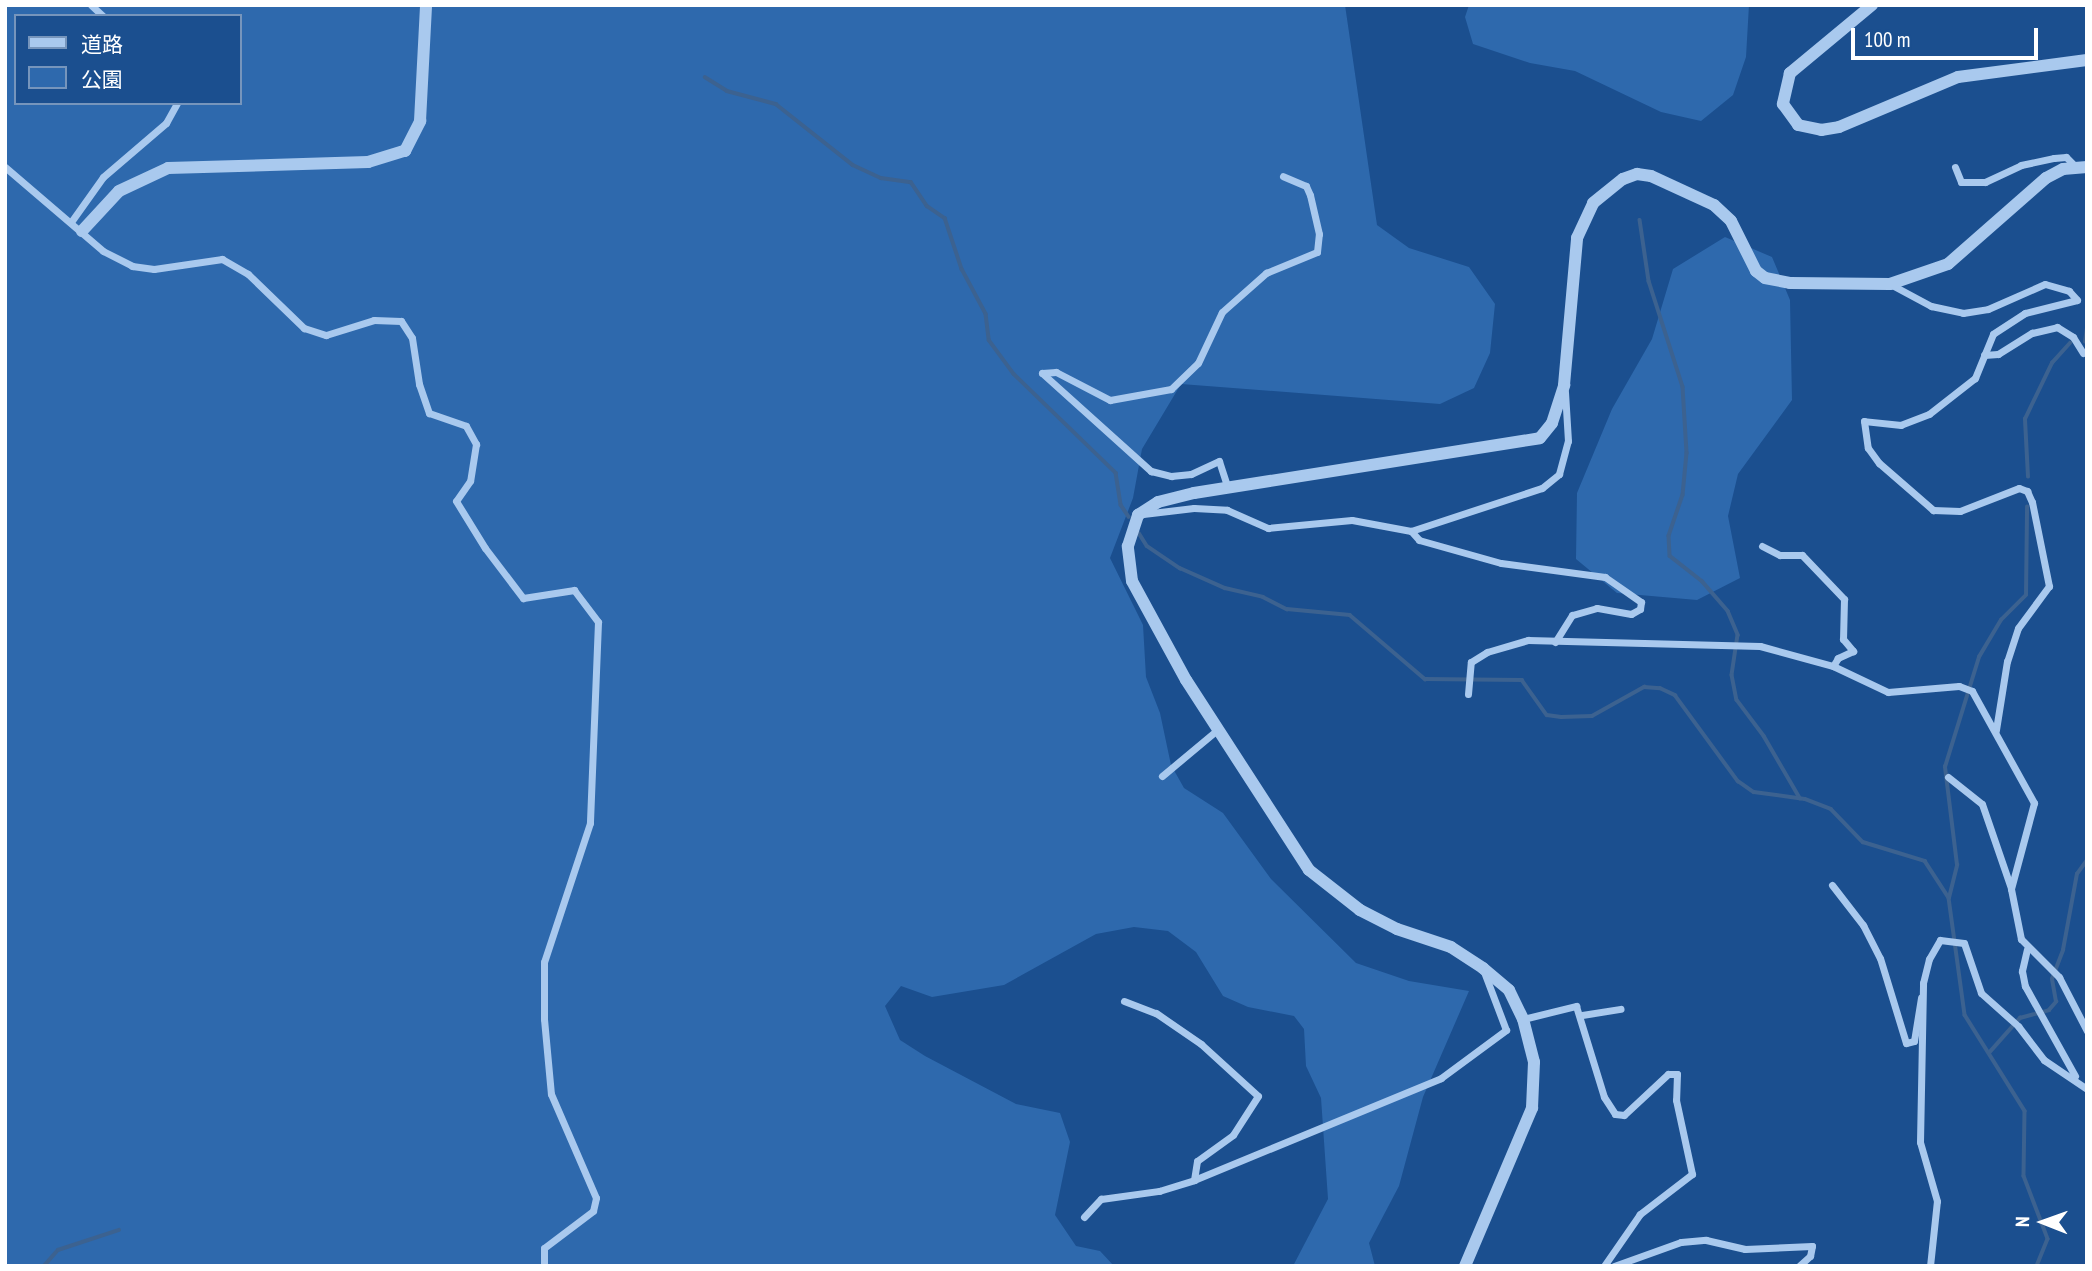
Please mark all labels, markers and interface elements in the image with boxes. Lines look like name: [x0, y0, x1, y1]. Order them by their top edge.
legend: [14, 14, 242, 105]
scale bar: [1854, 14, 2041, 58]
text: 100 m: [1864, 26, 1910, 53]
text: 道路: [81, 31, 123, 58]
text: 公園: [81, 66, 123, 93]
north arrow: [2008, 1187, 2078, 1257]
text: N: [2010, 1216, 2034, 1227]

